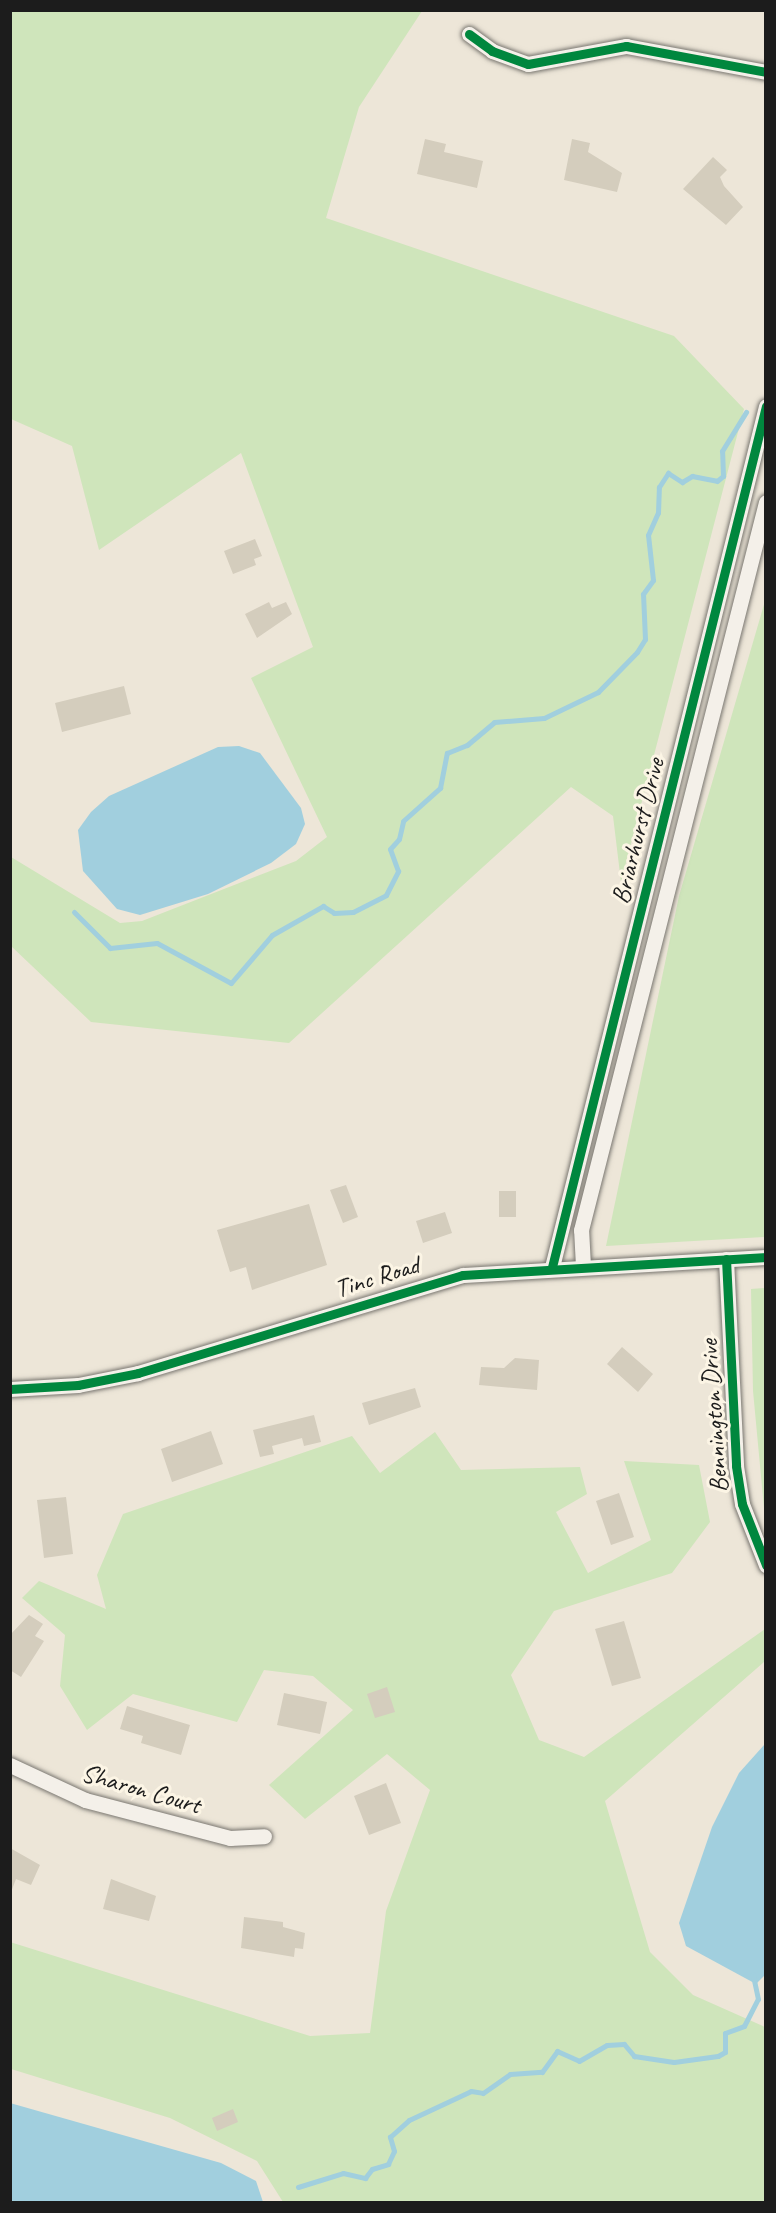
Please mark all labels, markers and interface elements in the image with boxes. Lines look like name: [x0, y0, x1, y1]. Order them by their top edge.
street label: Briarhurst Drive: [605, 755, 671, 907]
street label: Tinc Road: [331, 1249, 423, 1305]
street label: Bennington Drive: [693, 1338, 735, 1494]
street label: Sharon Court: [78, 1757, 204, 1821]

